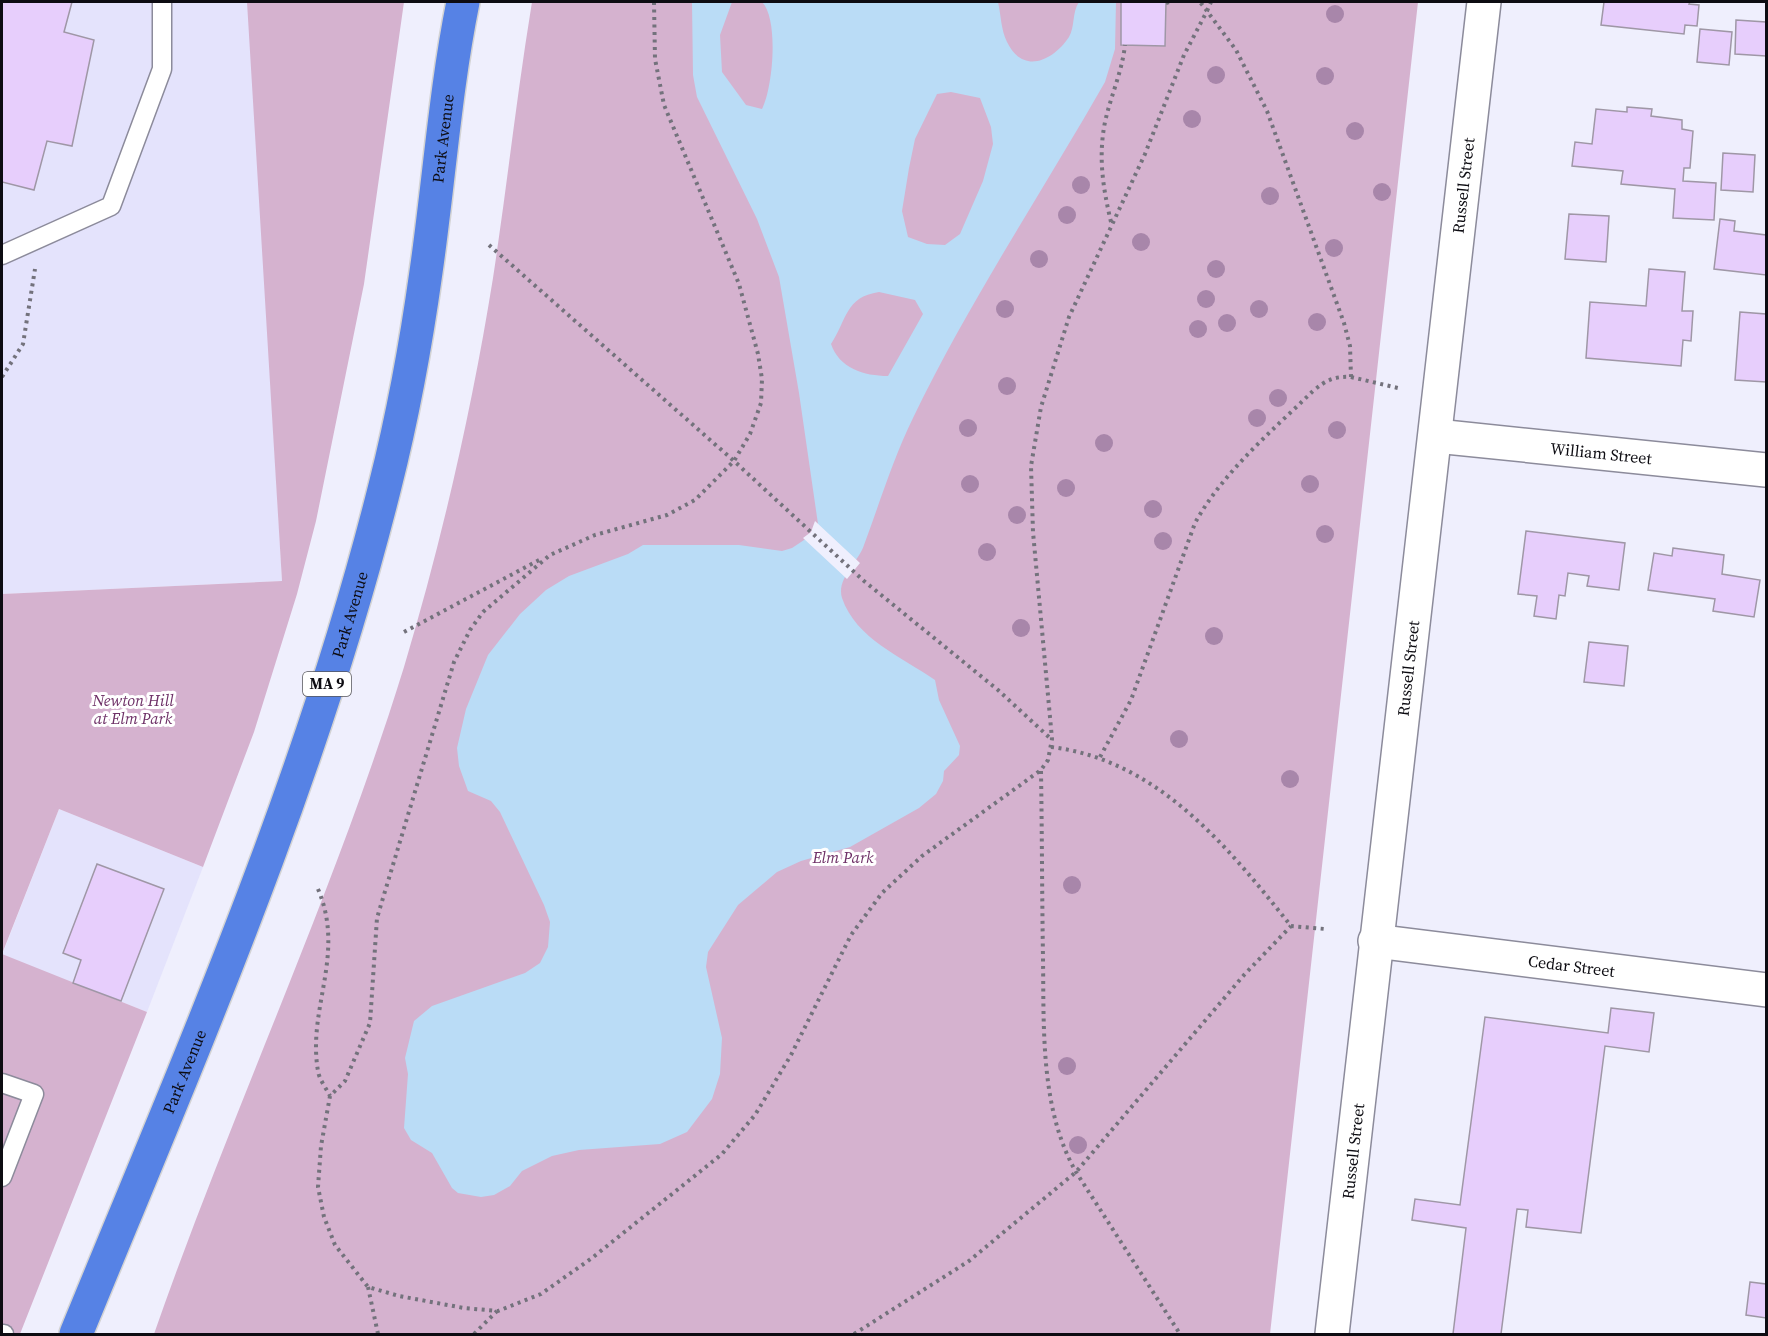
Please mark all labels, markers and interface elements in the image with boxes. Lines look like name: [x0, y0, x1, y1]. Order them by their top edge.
street label: Park Avenue: [426, 93, 459, 184]
street label: Russell Street: [1447, 136, 1480, 234]
street label: William Street: [1549, 437, 1654, 469]
street label: Park Avenue: [326, 569, 373, 661]
street label: Russell Street: [1392, 618, 1424, 717]
road number: MA 9: [303, 672, 351, 696]
park label: Newton Hill at Elm Park: [91, 689, 174, 729]
park label: Elm Park: [811, 846, 874, 868]
street label: Cedar Street: [1527, 949, 1617, 982]
street label: Park Avenue: [157, 1026, 211, 1117]
street label: Russell Street: [1336, 1101, 1369, 1200]

